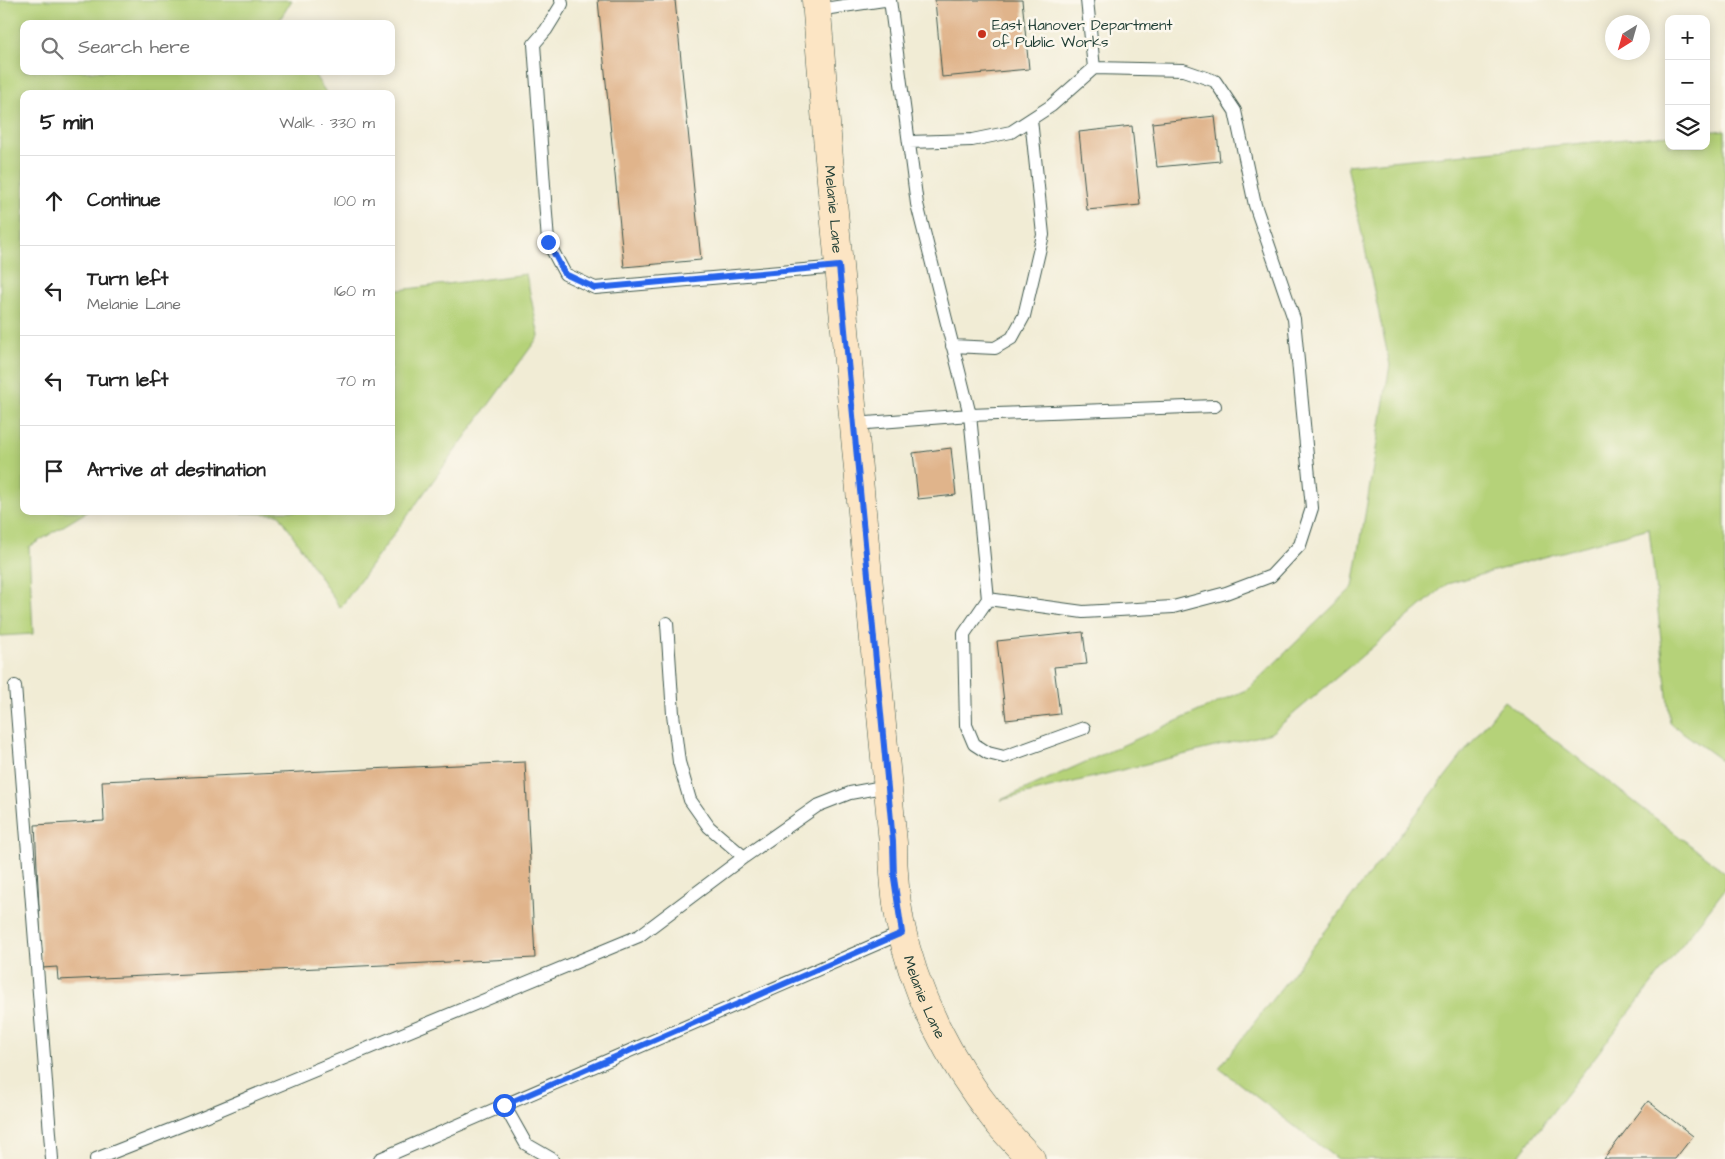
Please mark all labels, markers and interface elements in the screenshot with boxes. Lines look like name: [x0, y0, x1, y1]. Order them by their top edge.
place label: East Hanover Department of Public Works: [992, 15, 1172, 53]
north arrow: [1605, 15, 1650, 60]
map controls: [1665, 15, 1710, 150]
button: +: [1665, 15, 1710, 60]
search box: [20, 20, 395, 75]
marker: East Hanover Department of Public Works: [976, 28, 988, 40]
icon: search: [38, 34, 66, 62]
text: Search here: [78, 34, 190, 61]
button: −: [1665, 60, 1710, 105]
button: layers: [1665, 105, 1710, 150]
text: 5 min: [40, 108, 93, 137]
text: Walk · 330 m: [279, 112, 375, 134]
street label: Melanie Lane: [819, 164, 848, 254]
icon: ahead: [40, 187, 68, 215]
text: Continue: [87, 187, 161, 214]
text: 100 m: [334, 190, 375, 212]
route end: [537, 231, 560, 254]
text: Turn left: [87, 266, 168, 293]
icon: left: [40, 277, 68, 305]
text: 160 m: [334, 280, 375, 302]
text: Melanie Lane: [87, 293, 181, 315]
icon: left: [40, 367, 68, 395]
text: Turn left: [87, 367, 168, 394]
text: 70 m: [336, 370, 375, 392]
icon: arrive: [40, 457, 68, 485]
text: Arrive at destination: [87, 457, 266, 484]
street label: Melanie Lane: [898, 953, 951, 1042]
route start: [493, 1094, 516, 1117]

